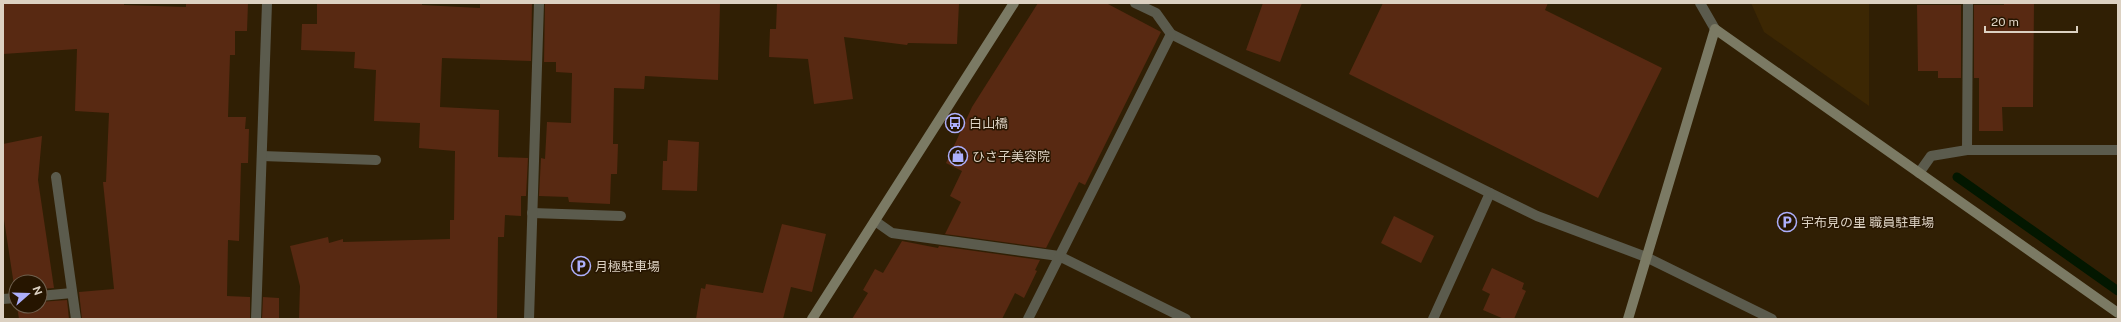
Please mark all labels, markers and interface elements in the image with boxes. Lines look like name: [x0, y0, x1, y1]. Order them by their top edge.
scale bar: [1985, 8, 2077, 34]
text: 20 m: [1991, 15, 2019, 29]
bus stop icon: 白山橋: [944, 112, 966, 134]
place label: 白山橋: [969, 116, 1008, 131]
shop icon: ひさ子美容院: [947, 145, 969, 167]
place label: ひさ子美容院: [972, 149, 1050, 164]
parking icon: 宇布見の里 職員駐車場: [1776, 211, 1798, 233]
place label: 宇布見の里 職員駐車場: [1801, 215, 1934, 230]
parking icon: 月極駐車場: [570, 255, 592, 277]
place label: 月極駐車場: [595, 259, 660, 274]
north arrow: [8, 274, 48, 314]
text: N: [30, 284, 45, 297]

